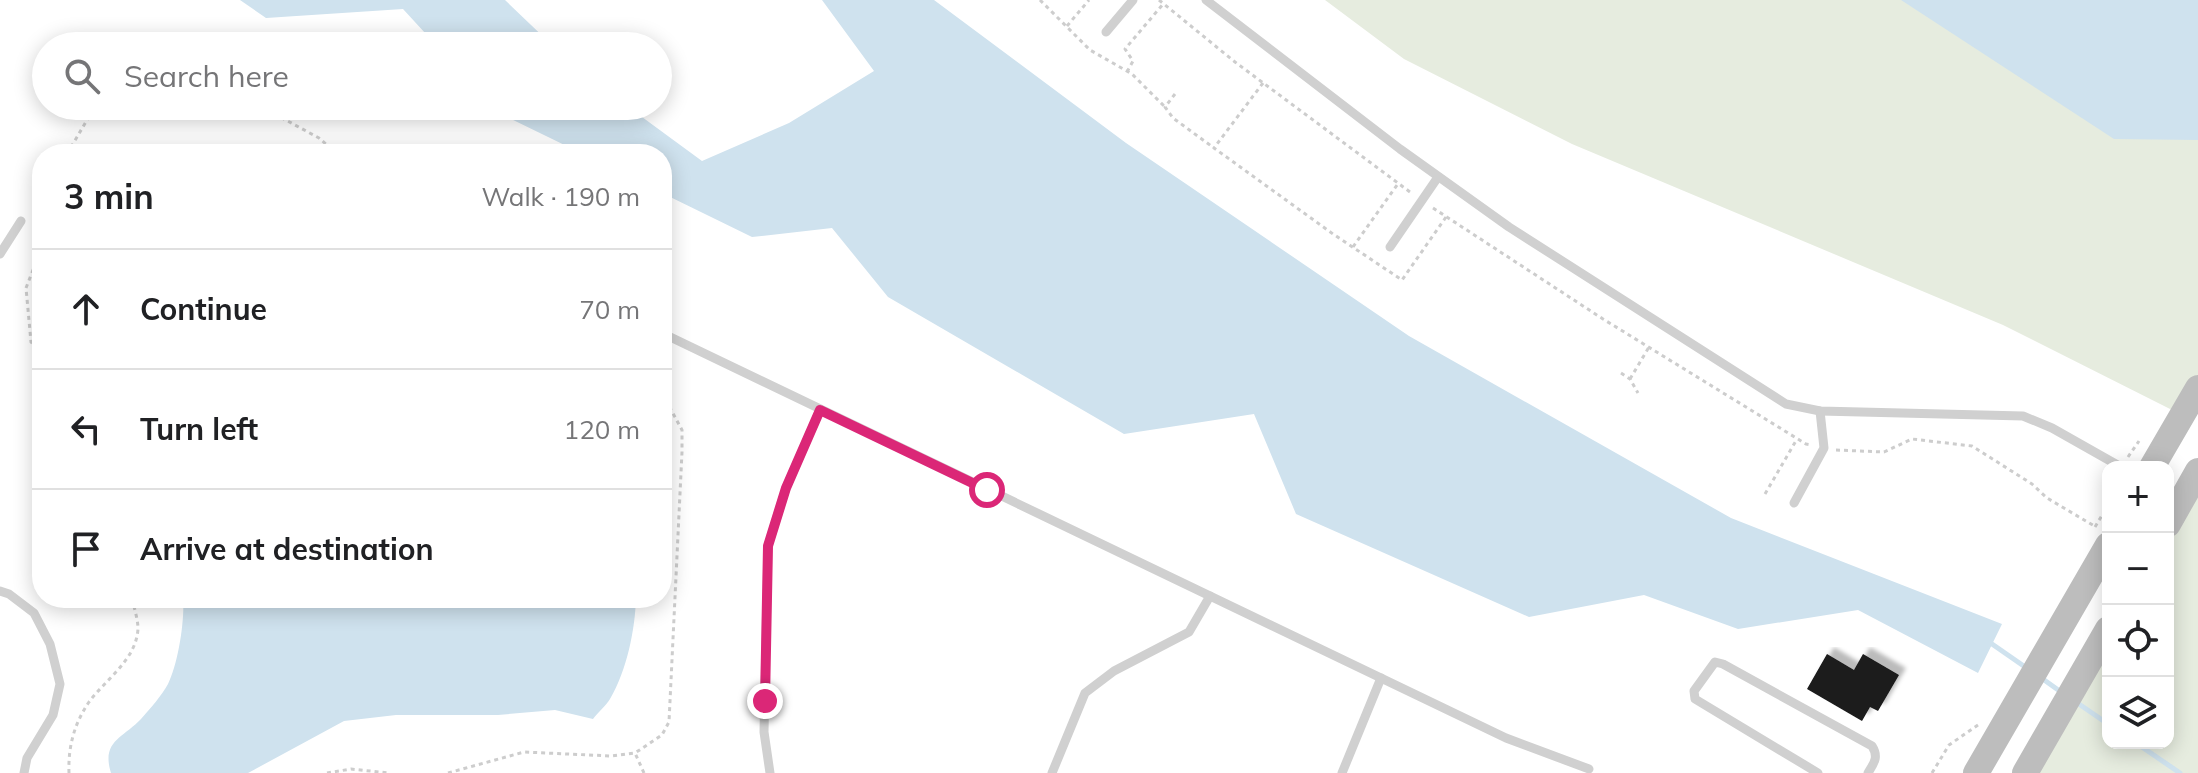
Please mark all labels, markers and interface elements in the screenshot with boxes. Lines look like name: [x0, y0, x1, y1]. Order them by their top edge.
search box: [32, 32, 672, 120]
icon: search: [60, 54, 104, 98]
text: Search here: [124, 57, 289, 95]
text: 3 min: [64, 175, 154, 218]
text: Walk · 190 m: [481, 180, 640, 213]
icon: ahead: [64, 287, 108, 331]
text: Continue: [140, 290, 267, 328]
text: 70 m: [579, 293, 640, 326]
icon: left: [64, 407, 108, 451]
text: Turn left: [140, 410, 258, 448]
text: 120 m: [564, 413, 640, 446]
map controls: [2102, 461, 2174, 749]
button: +: [2102, 461, 2174, 533]
route start: [969, 472, 1005, 508]
icon: arrive: [64, 527, 108, 571]
text: Arrive at destination: [140, 530, 434, 568]
button: −: [2102, 533, 2174, 605]
button: locate: [2102, 605, 2174, 677]
button: layers: [2102, 677, 2174, 749]
route end: [747, 683, 783, 719]

